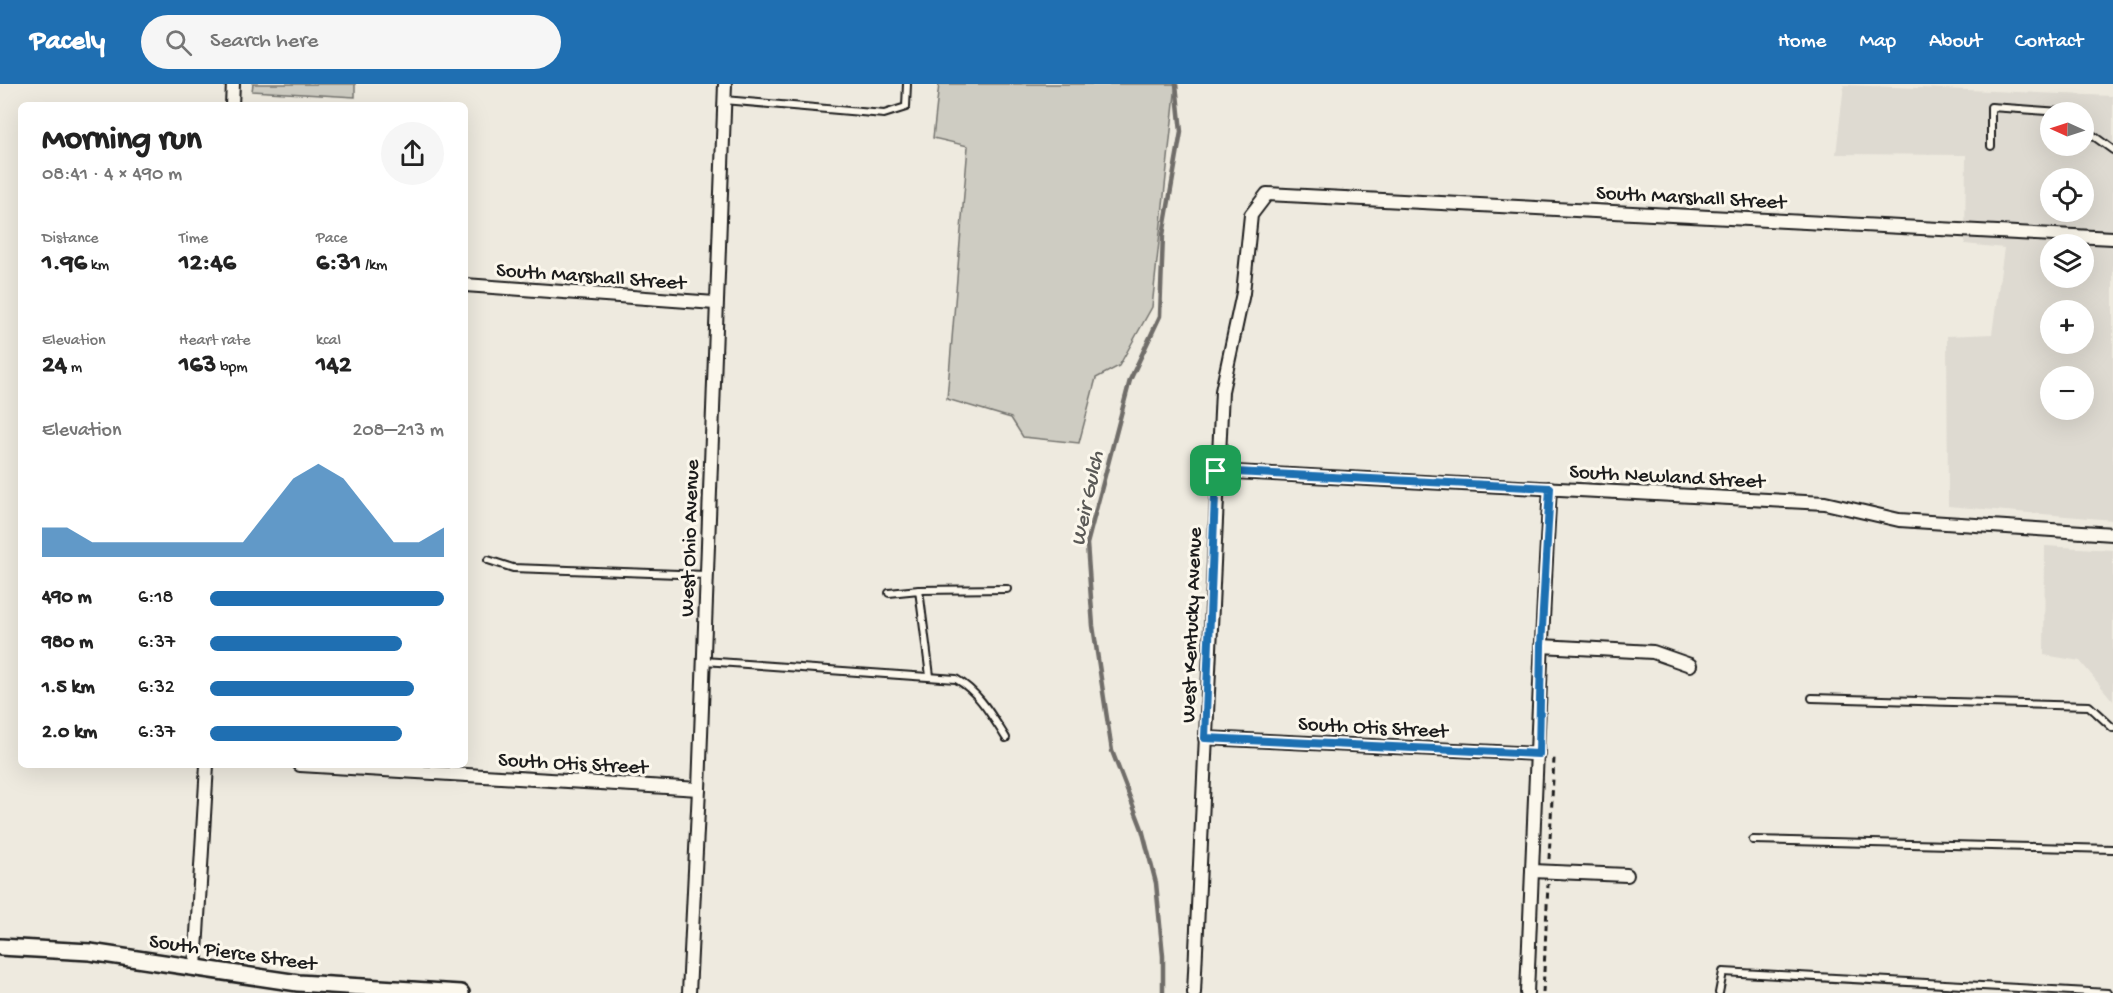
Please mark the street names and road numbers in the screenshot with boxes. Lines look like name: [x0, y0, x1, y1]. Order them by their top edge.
street label: South Marshall Street: [1595, 182, 1789, 217]
street label: South Marshall Street: [495, 259, 689, 298]
street label: West Ohio Avenue: [676, 458, 707, 617]
street label: South Newland Street: [1568, 461, 1768, 496]
street label: West Kentucky Avenue: [1178, 526, 1209, 723]
street label: South Otis Street: [1297, 713, 1451, 746]
street label: South Otis Street: [497, 749, 651, 782]
street label: South Pierce Street: [147, 930, 320, 979]

